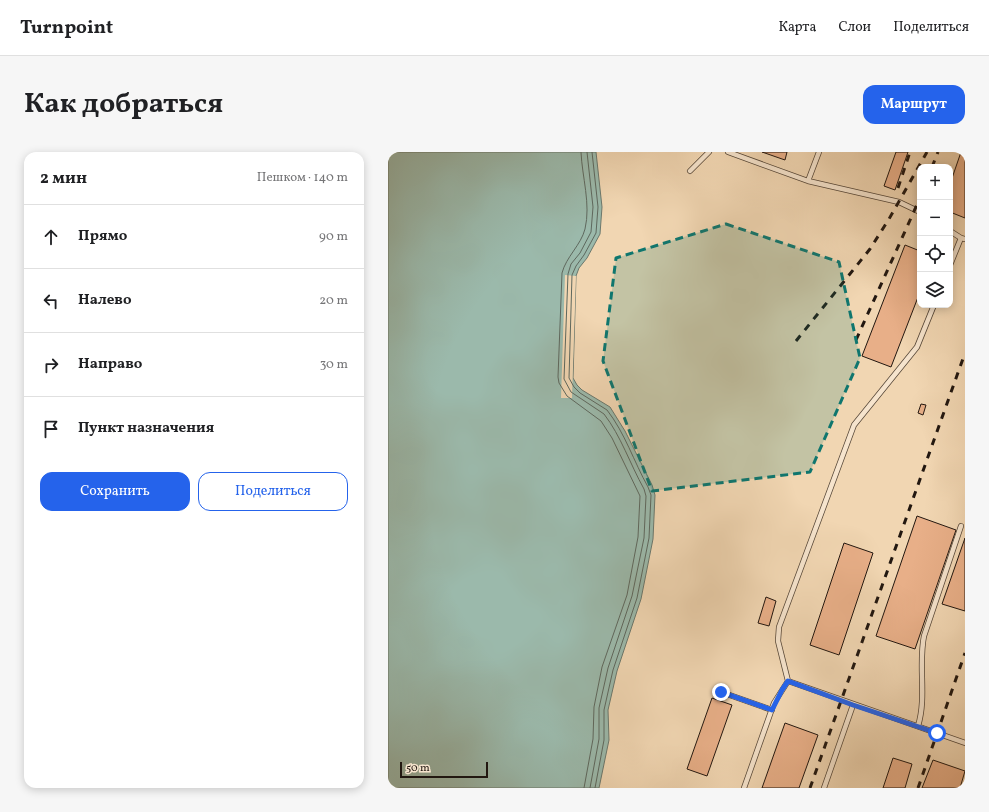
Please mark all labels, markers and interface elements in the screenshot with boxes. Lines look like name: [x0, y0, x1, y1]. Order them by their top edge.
text: Turnpoint: [20, 15, 113, 41]
text: Карта: [778, 18, 816, 37]
text: Слои: [838, 18, 871, 37]
text: Поделиться: [893, 18, 969, 37]
text: Как добраться: [24, 85, 223, 124]
button: Маршрут: [863, 85, 965, 124]
map controls: [917, 164, 953, 308]
button: +: [917, 164, 953, 200]
text: 2 мин: [40, 167, 87, 190]
text: Пешком · 140 m: [257, 169, 348, 187]
button: −: [917, 200, 953, 236]
icon: ahead: [40, 226, 62, 248]
text: Прямо: [78, 226, 127, 247]
text: 90 m: [319, 228, 348, 246]
button: locate: [917, 236, 953, 272]
button: layers: [917, 272, 953, 308]
icon: left: [40, 290, 62, 312]
text: Налево: [78, 290, 132, 311]
text: 20 m: [319, 292, 348, 310]
icon: right: [40, 354, 62, 376]
text: Направо: [78, 354, 142, 375]
text: 30 m: [320, 356, 348, 374]
icon: arrive: [40, 418, 62, 440]
text: Пункт назначения: [78, 418, 214, 439]
button: Сохранить: [40, 472, 190, 511]
button: Поделиться: [198, 472, 348, 511]
route end: [712, 683, 730, 701]
route start: [928, 724, 946, 742]
scale bar: [400, 760, 488, 779]
text: 50 m: [406, 761, 430, 776]

